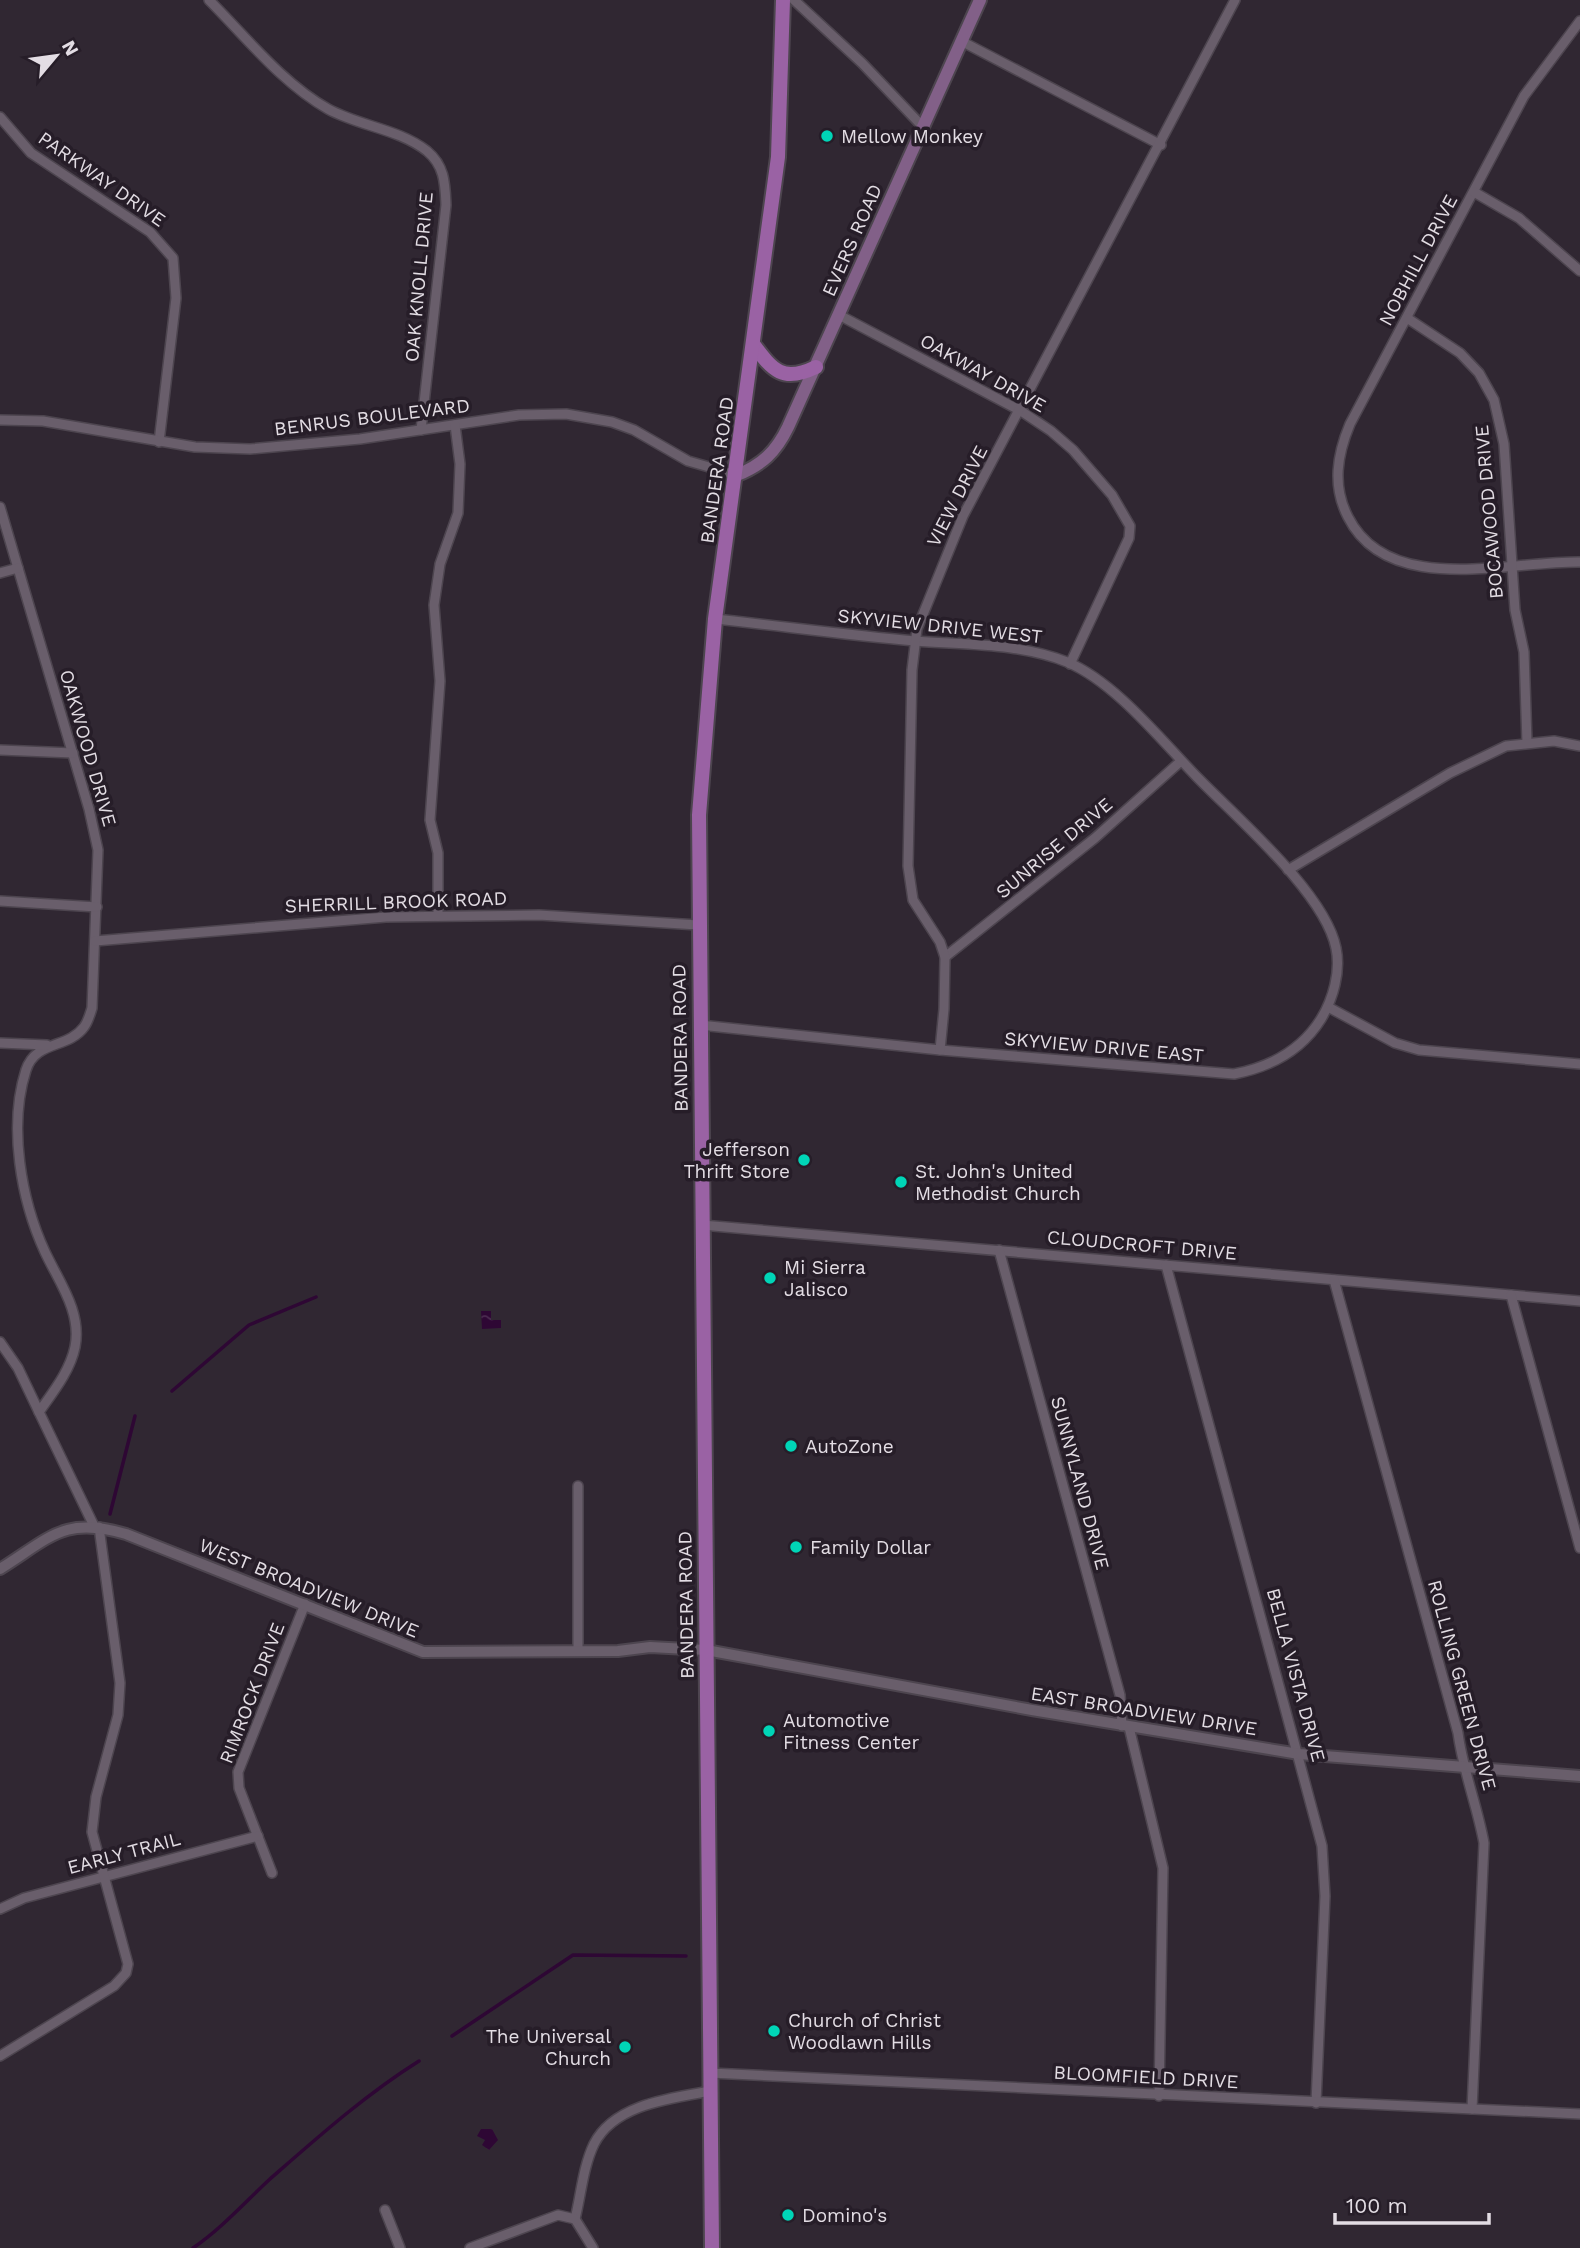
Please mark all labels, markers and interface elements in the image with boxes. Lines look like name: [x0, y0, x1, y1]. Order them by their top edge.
north arrow: [21, 21, 91, 91]
text: N: [57, 36, 84, 60]
place label: Mellow Monkey: [841, 125, 983, 148]
street label: PARKWAY DRIVE: [34, 127, 170, 231]
marker: Mellow Monkey: [819, 128, 835, 144]
street label: EVERS ROAD: [817, 180, 887, 300]
street label: NOBHILL DRIVE: [1374, 190, 1462, 330]
street label: OAK KNOLL DRIVE: [400, 191, 438, 363]
street label: OAKWAY DRIVE: [916, 329, 1050, 417]
street label: BENRUS BOULEVARD: [273, 394, 471, 440]
street label: BANDERA ROAD: [695, 395, 739, 545]
street label: BOCAWOOD DRIVE: [1470, 424, 1508, 600]
street label: VIEW DRIVE: [922, 441, 992, 551]
street label: SKYVIEW DRIVE WEST: [836, 604, 1044, 648]
street label: OAKWOOD DRIVE: [55, 667, 121, 829]
street label: SUNRISE DRIVE: [991, 793, 1117, 903]
street label: SHERRILL BROOK ROAD: [284, 887, 508, 917]
street label: BANDERA ROAD: [667, 964, 693, 1112]
street label: SKYVIEW DRIVE EAST: [1003, 1027, 1205, 1067]
place label: Jefferson Thrift Store: [683, 1138, 790, 1183]
marker: Jefferson Thrift Store: [796, 1152, 812, 1168]
place label: St. John's United Methodist Church: [915, 1160, 1081, 1205]
marker: St. John's United Methodist Church: [893, 1174, 909, 1190]
street label: CLOUDCROFT DRIVE: [1046, 1225, 1238, 1265]
place label: Mi Sierra Jalisco: [784, 1256, 866, 1301]
marker: Mi Sierra Jalisco: [762, 1270, 778, 1286]
street label: SUNNYLAND DRIVE: [1046, 1394, 1114, 1572]
place label: AutoZone: [805, 1435, 894, 1458]
marker: AutoZone: [783, 1438, 799, 1454]
street label: BANDERA ROAD: [673, 1531, 699, 1679]
street label: WEST BROADVIEW DRIVE: [196, 1533, 422, 1643]
place label: Family Dollar: [810, 1536, 931, 1559]
marker: Family Dollar: [788, 1539, 804, 1555]
street label: ROLLING GREEN DRIVE: [1423, 1577, 1501, 1793]
street label: BELLA VISTA DRIVE: [1262, 1586, 1330, 1764]
street label: RIMROCK DRIVE: [215, 1619, 289, 1767]
street label: EAST BROADVIEW DRIVE: [1029, 1682, 1259, 1740]
place label: Automotive Fitness Center: [783, 1709, 919, 1754]
marker: Automotive Fitness Center: [761, 1723, 777, 1739]
street label: EARLY TRAIL: [65, 1827, 183, 1879]
place label: Church of Christ Woodlawn Hills: [788, 2009, 941, 2054]
marker: Church of Christ Woodlawn Hills: [766, 2023, 782, 2039]
place label: The Universal Church: [486, 2025, 611, 2070]
marker: The Universal Church: [617, 2039, 633, 2055]
street label: BLOOMFIELD DRIVE: [1053, 2061, 1239, 2093]
scale bar: [1335, 2182, 1489, 2226]
text: 100 m: [1346, 2193, 1408, 2218]
place label: Domino's: [802, 2204, 887, 2227]
marker: Domino's: [780, 2207, 796, 2223]

